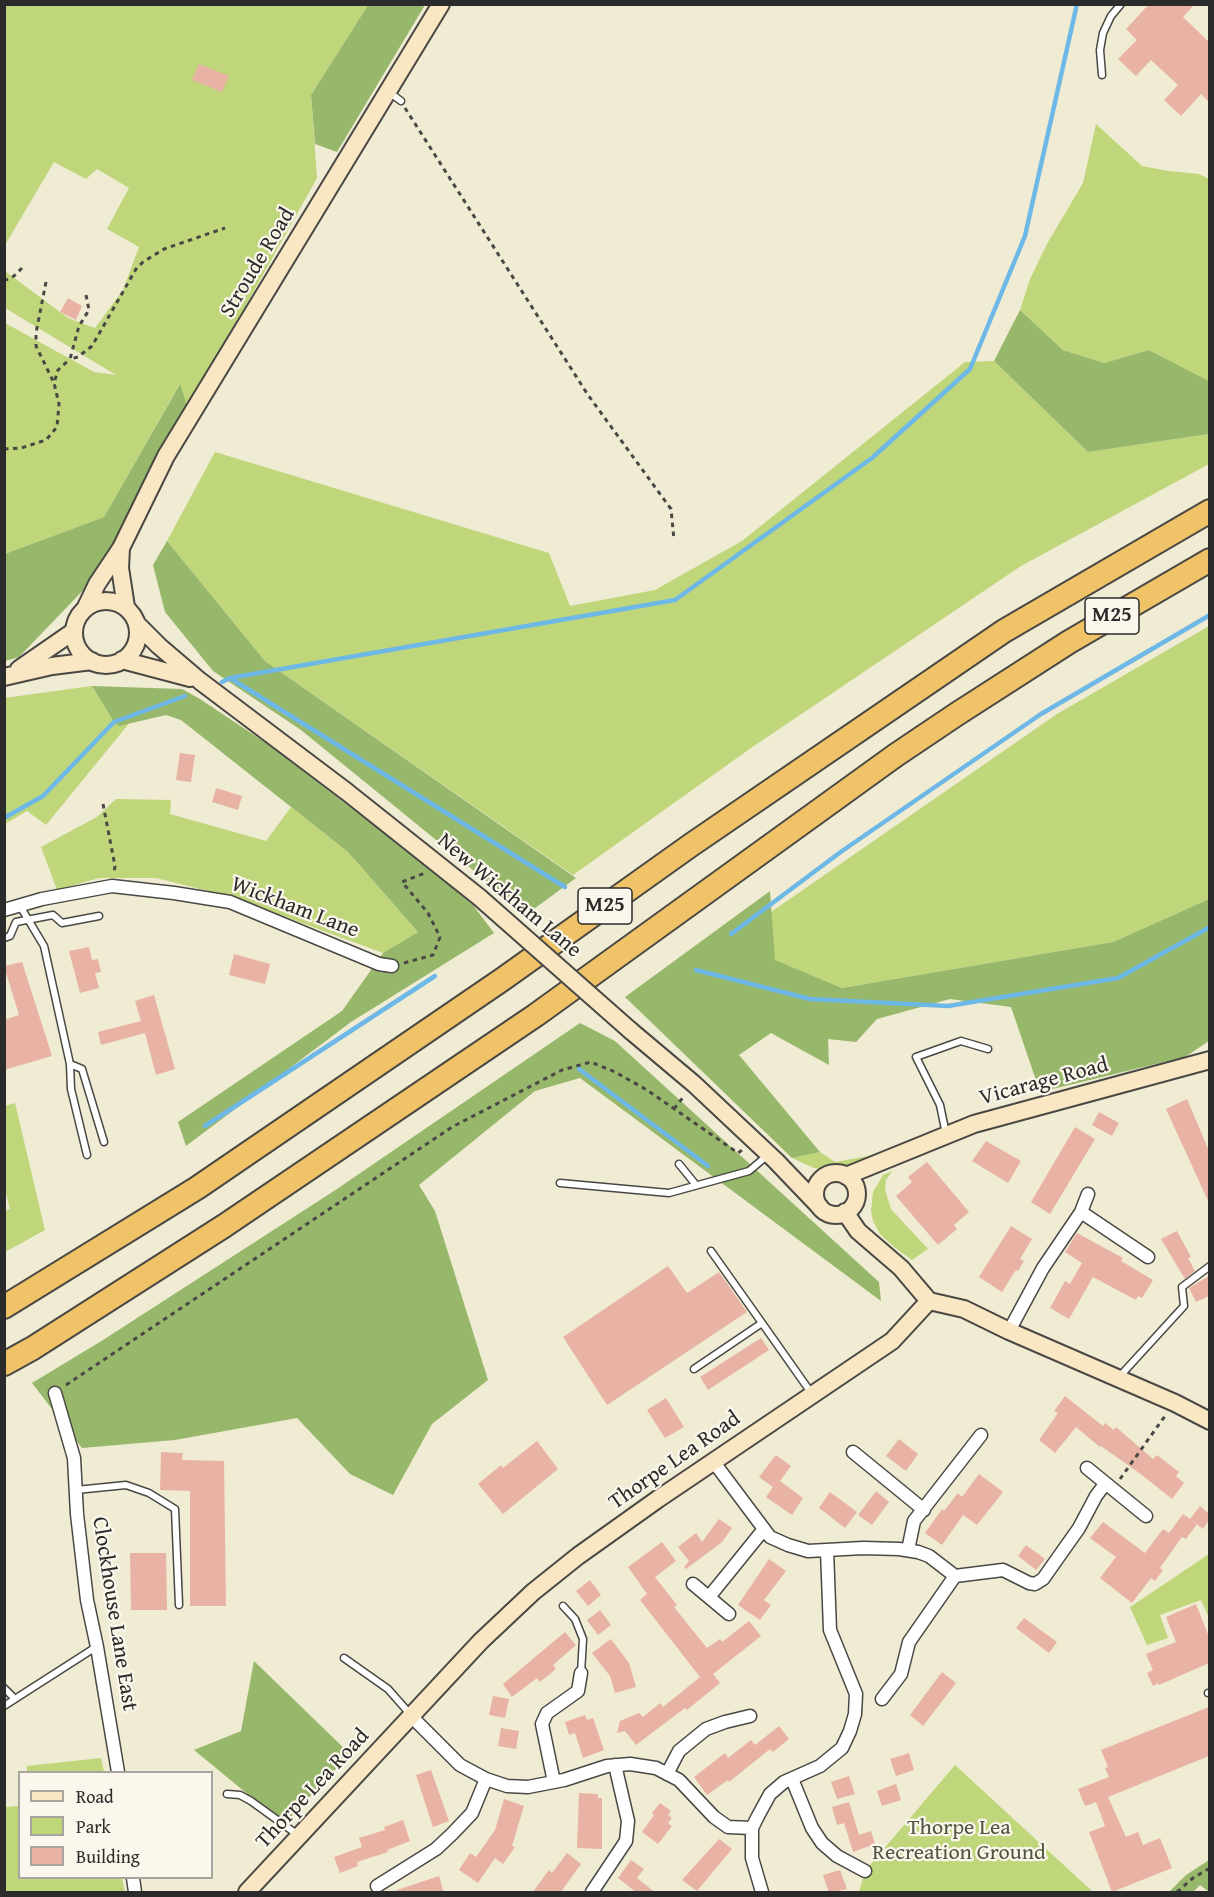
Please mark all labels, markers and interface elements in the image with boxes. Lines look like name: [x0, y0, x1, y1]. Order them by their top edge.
street label: Stroude Road: [215, 203, 301, 323]
road number: M25: [1085, 598, 1139, 634]
street label: New Wickham Lane: [432, 828, 586, 964]
street label: Wickham Lane: [227, 872, 363, 944]
road number: M25: [578, 888, 632, 924]
street label: Vicarage Road: [977, 1052, 1111, 1112]
street label: Thorpe Lea Road: [604, 1406, 746, 1516]
street label: Clockhouse Lane East: [86, 1515, 142, 1713]
street label: Thorpe Lea Road: [251, 1724, 375, 1854]
legend: [18, 1771, 213, 1879]
text: Road: [76, 1783, 114, 1810]
text: Park: [76, 1813, 111, 1840]
park label: Thorpe Lea Recreation Ground: [872, 1815, 1046, 1867]
text: Building: [76, 1843, 140, 1870]

